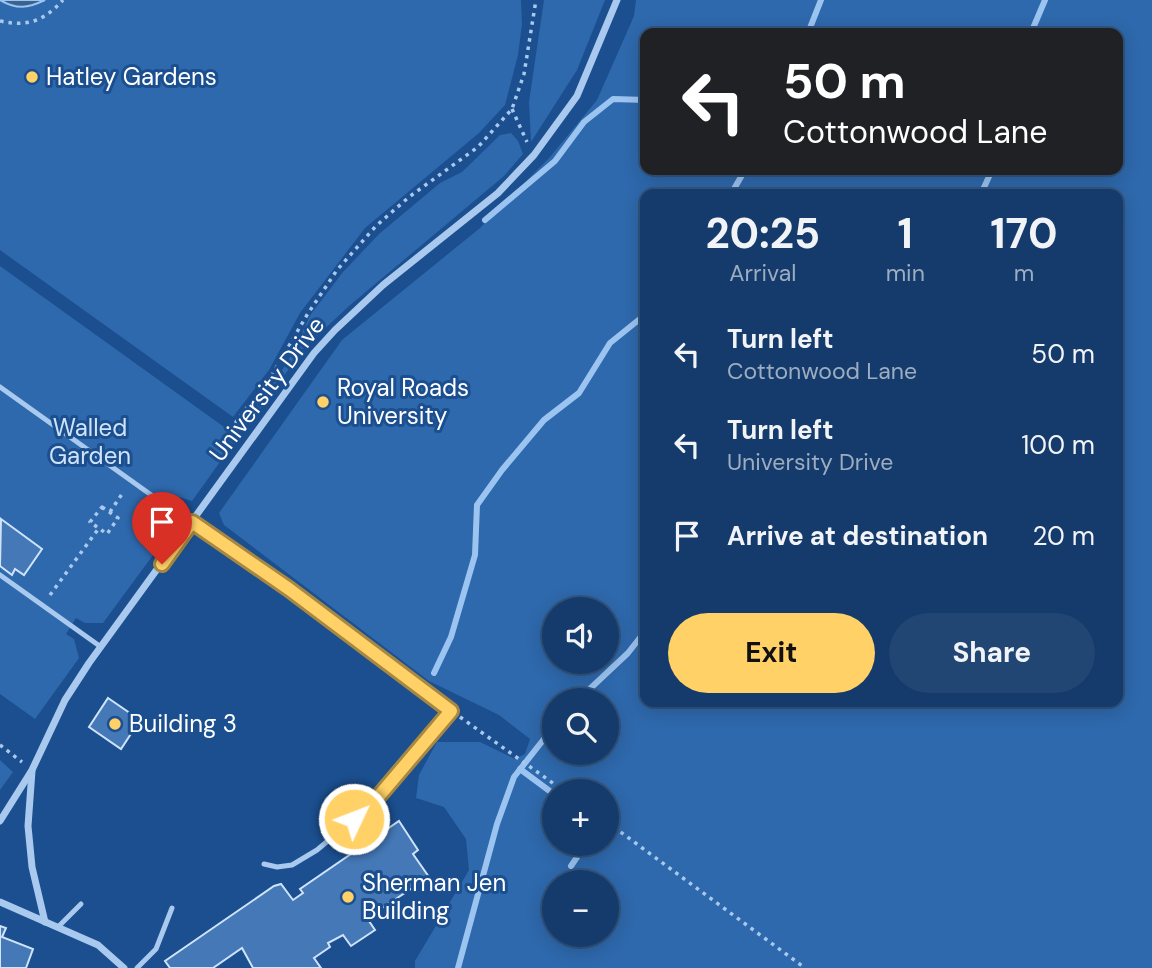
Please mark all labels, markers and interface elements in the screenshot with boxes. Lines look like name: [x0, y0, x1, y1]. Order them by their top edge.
text: 50 m: [783, 49, 906, 113]
icon: left: [668, 56, 759, 147]
place label: Hatley Gardens: [46, 61, 217, 92]
marker: Hatley Gardens: [24, 69, 40, 85]
text: Cottonwood Lane: [783, 111, 1047, 153]
text: 20:25: [705, 206, 820, 261]
text: 1: [898, 206, 913, 261]
text: 170: [990, 206, 1058, 261]
text: Arrival: [729, 258, 796, 288]
text: min: [886, 258, 925, 288]
text: m: [1014, 258, 1034, 288]
street label: University Drive: [202, 310, 331, 467]
text: Turn left: [727, 322, 834, 356]
icon: left: [668, 335, 706, 373]
text: 50 m: [1031, 337, 1095, 371]
text: Cottonwood Lane: [727, 356, 917, 386]
place label: Royal Roads University: [337, 372, 469, 431]
marker: Royal Roads University: [315, 394, 331, 410]
park label: Walled Garden: [49, 412, 131, 471]
text: Turn left: [727, 413, 834, 447]
icon: left: [668, 426, 706, 464]
text: 100 m: [1021, 428, 1095, 462]
text: University Drive: [727, 447, 893, 477]
pin: [132, 492, 192, 564]
icon: arrive: [143, 503, 181, 541]
icon: arrive: [668, 517, 706, 555]
text: Arrive at destination: [727, 519, 988, 553]
text: 20 m: [1032, 519, 1095, 553]
map controls: [542, 597, 619, 947]
button: sound: [542, 597, 619, 674]
button: Exit: [668, 613, 875, 693]
button: Share: [889, 613, 1095, 693]
button: search: [542, 688, 619, 765]
place label: Building 3: [129, 708, 237, 739]
marker: Building 3: [107, 716, 123, 732]
button: +: [542, 779, 619, 856]
position arrow: [317, 782, 391, 856]
place label: Sherman Jen Building: [362, 867, 506, 926]
button: −: [542, 870, 619, 947]
marker: Sherman Jen Building: [340, 889, 356, 905]

